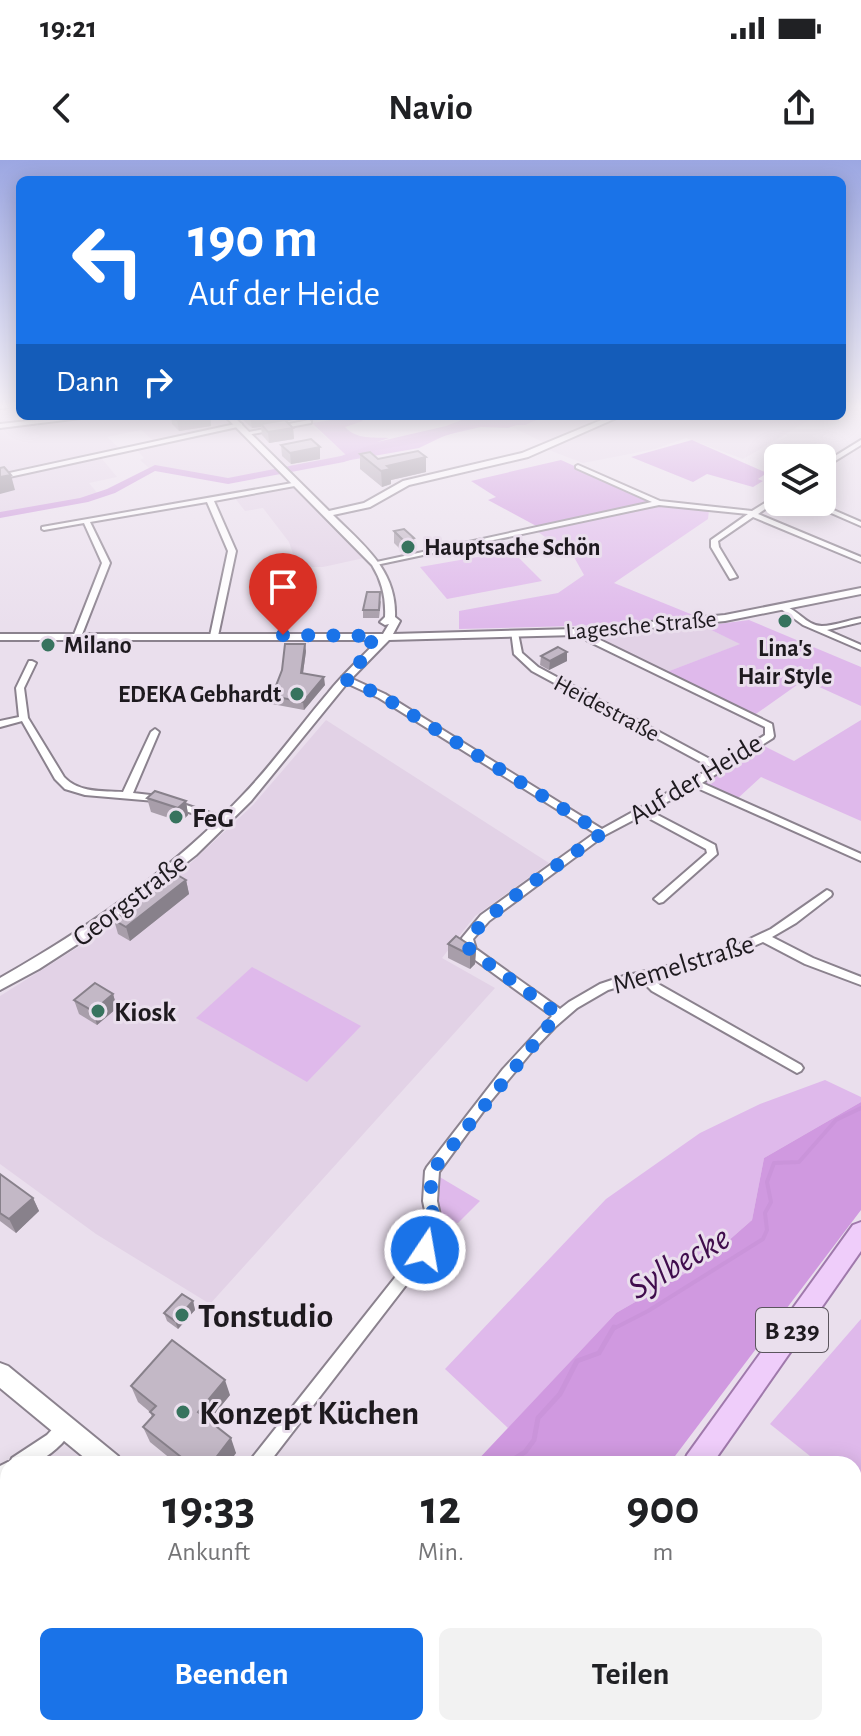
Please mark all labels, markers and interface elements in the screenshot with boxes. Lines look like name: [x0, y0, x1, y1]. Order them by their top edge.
text: 19:21: [40, 13, 97, 43]
icon: back: [40, 86, 84, 130]
icon: share: [777, 86, 821, 130]
text: Navio: [388, 90, 473, 126]
icon: left: [56, 208, 160, 312]
text: 190 m: [188, 211, 318, 267]
text: Auf der Heide: [188, 276, 380, 312]
icon: right: [136, 360, 180, 404]
text: Dann: [56, 367, 120, 397]
map controls: [764, 444, 836, 516]
button: layers: [764, 444, 836, 516]
place label: Hauptsache Schön: [424, 536, 601, 560]
marker: Hauptsache Schön: [399, 538, 417, 556]
pin: [249, 553, 317, 635]
icon: arrive: [261, 565, 305, 609]
street label: Lagesche Straße: [565, 607, 718, 645]
marker: Lina's Hair Style: [776, 612, 794, 630]
place label: Milano: [64, 634, 132, 658]
marker: Milano: [39, 636, 57, 654]
place label: Lina's Hair Style: [738, 637, 832, 689]
street label: Heidestraße: [550, 671, 663, 747]
place label: EDEKA Gebhardt: [118, 683, 281, 707]
marker: EDEKA Gebhardt: [288, 685, 306, 703]
street label: Auf der Heide: [625, 729, 767, 830]
place label: FeG: [192, 805, 234, 833]
marker: FeG: [167, 808, 185, 826]
street label: Georgstraße: [68, 849, 192, 952]
street label: Memelstraße: [610, 930, 758, 1000]
place label: Kiosk: [114, 999, 176, 1027]
marker: Kiosk: [89, 1002, 107, 1020]
position arrow: [383, 1208, 467, 1292]
water label: Sylbecke: [622, 1219, 736, 1306]
place label: Tonstudio: [198, 1300, 333, 1334]
marker: Tonstudio: [173, 1306, 191, 1324]
road number: B 239: [756, 1308, 828, 1352]
place label: Konzept Küchen: [199, 1397, 419, 1431]
marker: Konzept Küchen: [174, 1403, 192, 1421]
text: 19:33: [162, 1485, 255, 1533]
text: 12: [421, 1485, 461, 1533]
text: 900: [626, 1485, 700, 1533]
text: Ankunft: [168, 1539, 250, 1565]
text: Min.: [418, 1539, 464, 1565]
text: m: [653, 1539, 673, 1565]
button: Beenden: [40, 1628, 423, 1720]
button: Teilen: [439, 1628, 822, 1720]

